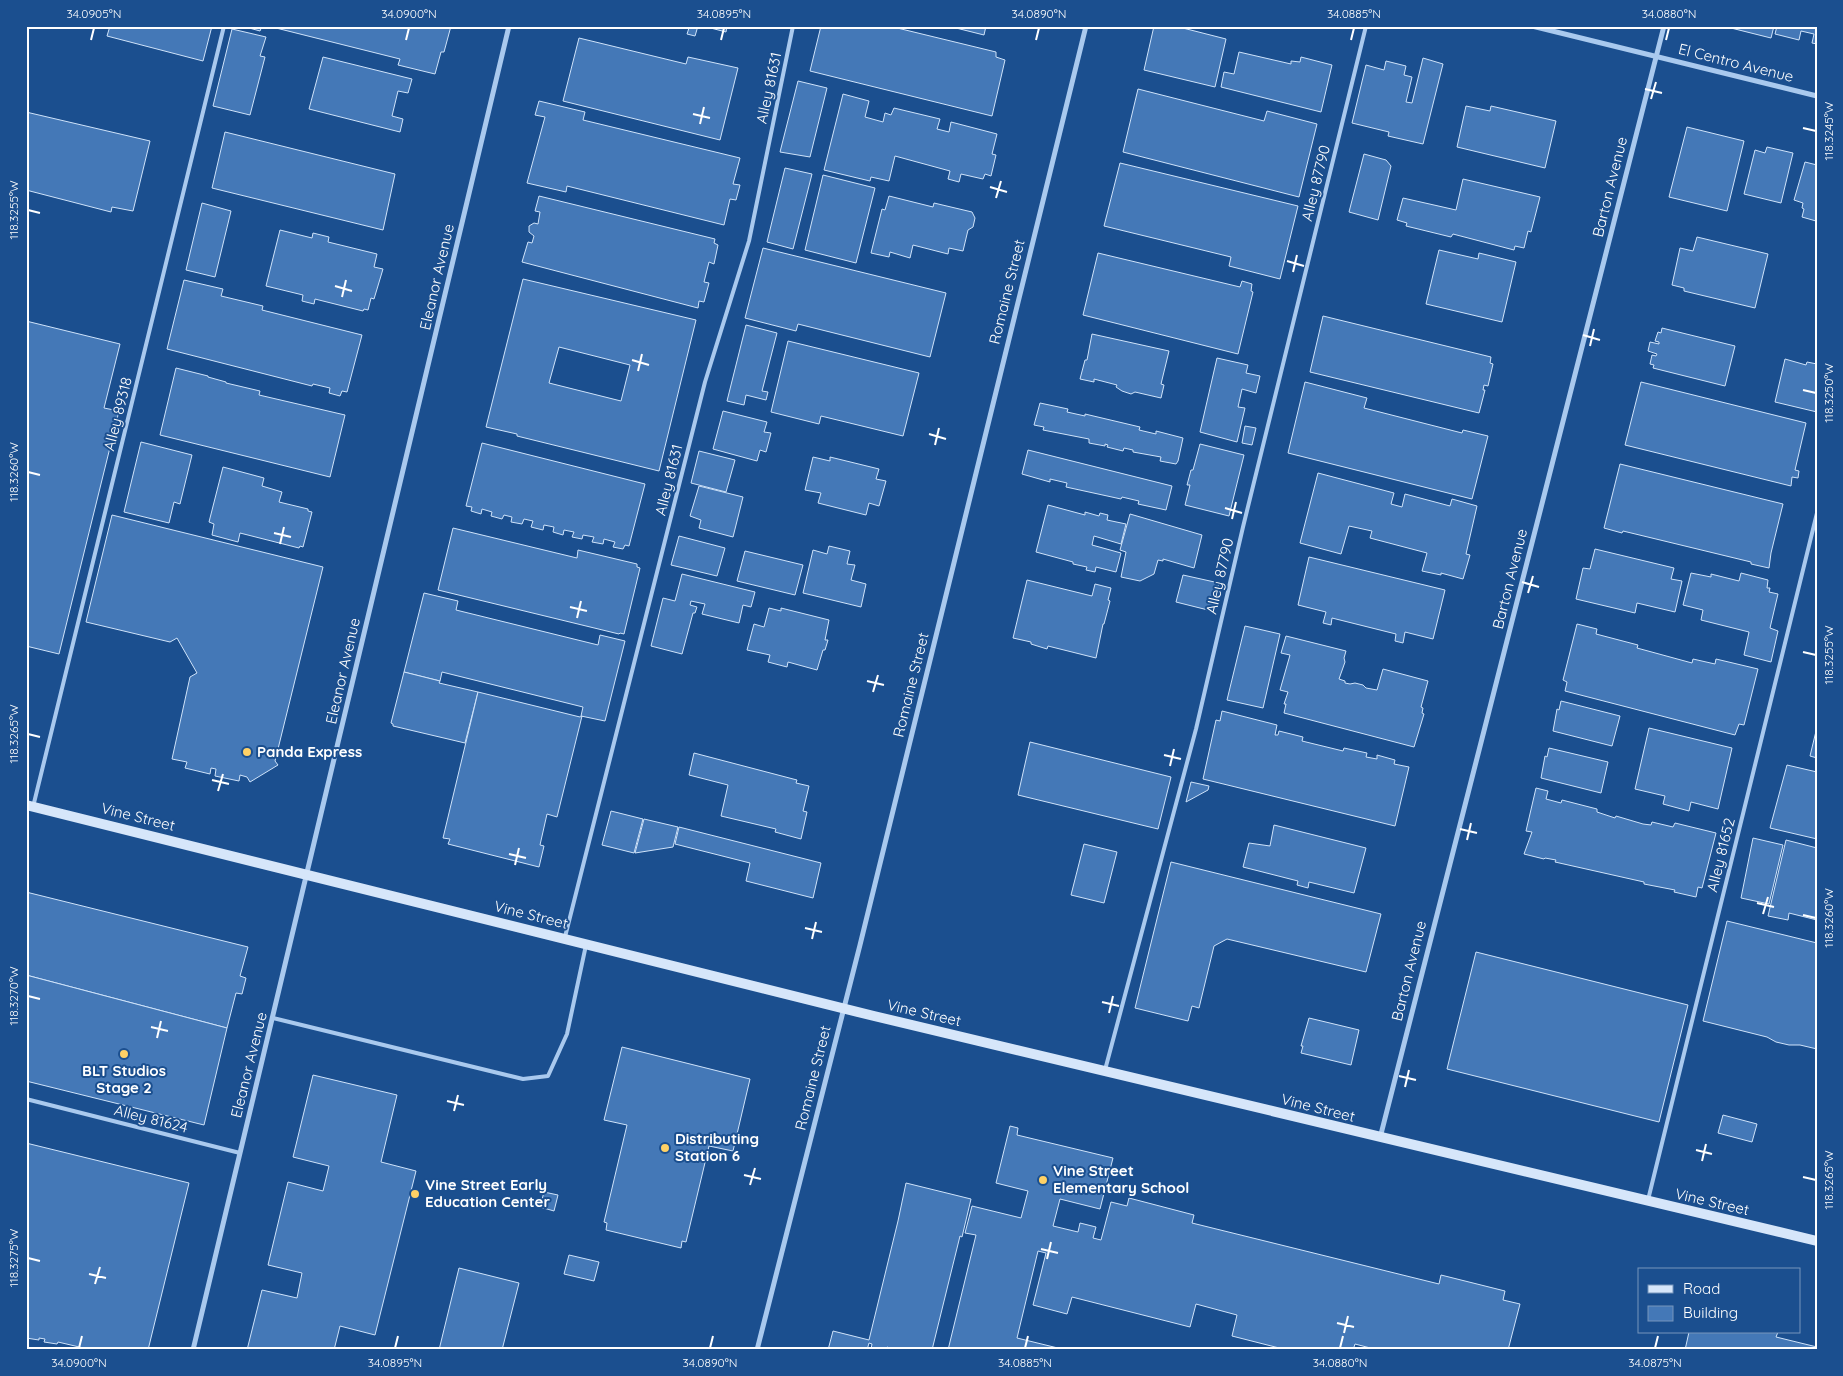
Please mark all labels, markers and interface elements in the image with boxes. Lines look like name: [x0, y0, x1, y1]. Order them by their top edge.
text: 34.0905°N: [66, 6, 122, 21]
text: 34.0900°N: [381, 6, 437, 21]
text: 34.0895°N: [697, 6, 751, 21]
text: 34.0890°N: [1012, 6, 1066, 21]
text: 34.0885°N: [1327, 6, 1381, 21]
text: 34.0880°N: [1642, 6, 1696, 21]
street label: El Centro Avenue: [1677, 39, 1796, 86]
street label: Alley 81631: [752, 50, 785, 125]
text: 118.3245°W: [1821, 101, 1836, 160]
street label: Barton Avenue: [1588, 135, 1631, 239]
street label: Alley 87790: [1297, 143, 1334, 223]
text: 118.3255°W: [6, 180, 21, 240]
street label: Eleanor Avenue: [415, 222, 458, 332]
street label: Romaine Street: [984, 238, 1029, 346]
text: 118.3250°W: [1821, 363, 1836, 423]
street label: Alley 89318: [99, 375, 136, 453]
text: 118.3260°W: [6, 442, 21, 502]
street label: Alley 81631: [651, 442, 687, 517]
street label: Barton Avenue: [1488, 527, 1531, 631]
street label: Alley 87790: [1202, 536, 1238, 616]
street label: Eleanor Avenue: [321, 616, 364, 726]
text: 118.3255°W: [1821, 625, 1836, 685]
street label: Romaine Street: [888, 631, 933, 739]
text: 118.3265°W: [6, 704, 21, 764]
place label: Panda Express: [257, 742, 362, 761]
marker: Panda Express: [241, 746, 253, 758]
street label: Vine Street: [99, 798, 177, 835]
street label: Alley 81652: [1702, 816, 1739, 894]
text: 118.3260°W: [1821, 888, 1836, 948]
street label: Vine Street: [492, 896, 570, 933]
street label: Barton Avenue: [1387, 919, 1430, 1023]
text: 118.3270°W: [6, 966, 21, 1026]
street label: Vine Street: [885, 995, 963, 1030]
street label: Eleanor Avenue: [226, 1010, 271, 1120]
street label: Romaine Street: [790, 1024, 835, 1132]
marker: BLT Studios Stage 2: [118, 1048, 130, 1060]
place label: BLT Studios Stage 2: [82, 1061, 166, 1097]
street label: Vine Street: [1279, 1089, 1357, 1126]
street label: Alley 81624: [112, 1100, 190, 1137]
place label: Distributing Station 6: [675, 1129, 759, 1165]
marker: Distributing Station 6: [659, 1142, 671, 1154]
text: 118.3265°W: [1821, 1150, 1836, 1210]
place label: Vine Street Elementary School: [1053, 1161, 1189, 1197]
marker: Vine Street Elementary School: [1037, 1174, 1049, 1186]
place label: Vine Street Early Education Center: [425, 1175, 550, 1211]
street label: Vine Street: [1673, 1184, 1751, 1219]
marker: Vine Street Early Education Center: [409, 1188, 421, 1200]
text: 118.3275°W: [6, 1228, 21, 1287]
legend: [1638, 1268, 1800, 1334]
text: Road: [1683, 1279, 1720, 1298]
text: Building: [1683, 1303, 1738, 1322]
text: 34.0900°N: [51, 1355, 107, 1370]
text: 34.0895°N: [368, 1355, 422, 1370]
text: 34.0890°N: [683, 1355, 737, 1370]
text: 34.0885°N: [998, 1355, 1052, 1370]
text: 34.0880°N: [1313, 1355, 1367, 1370]
text: 34.0875°N: [1628, 1355, 1682, 1370]

